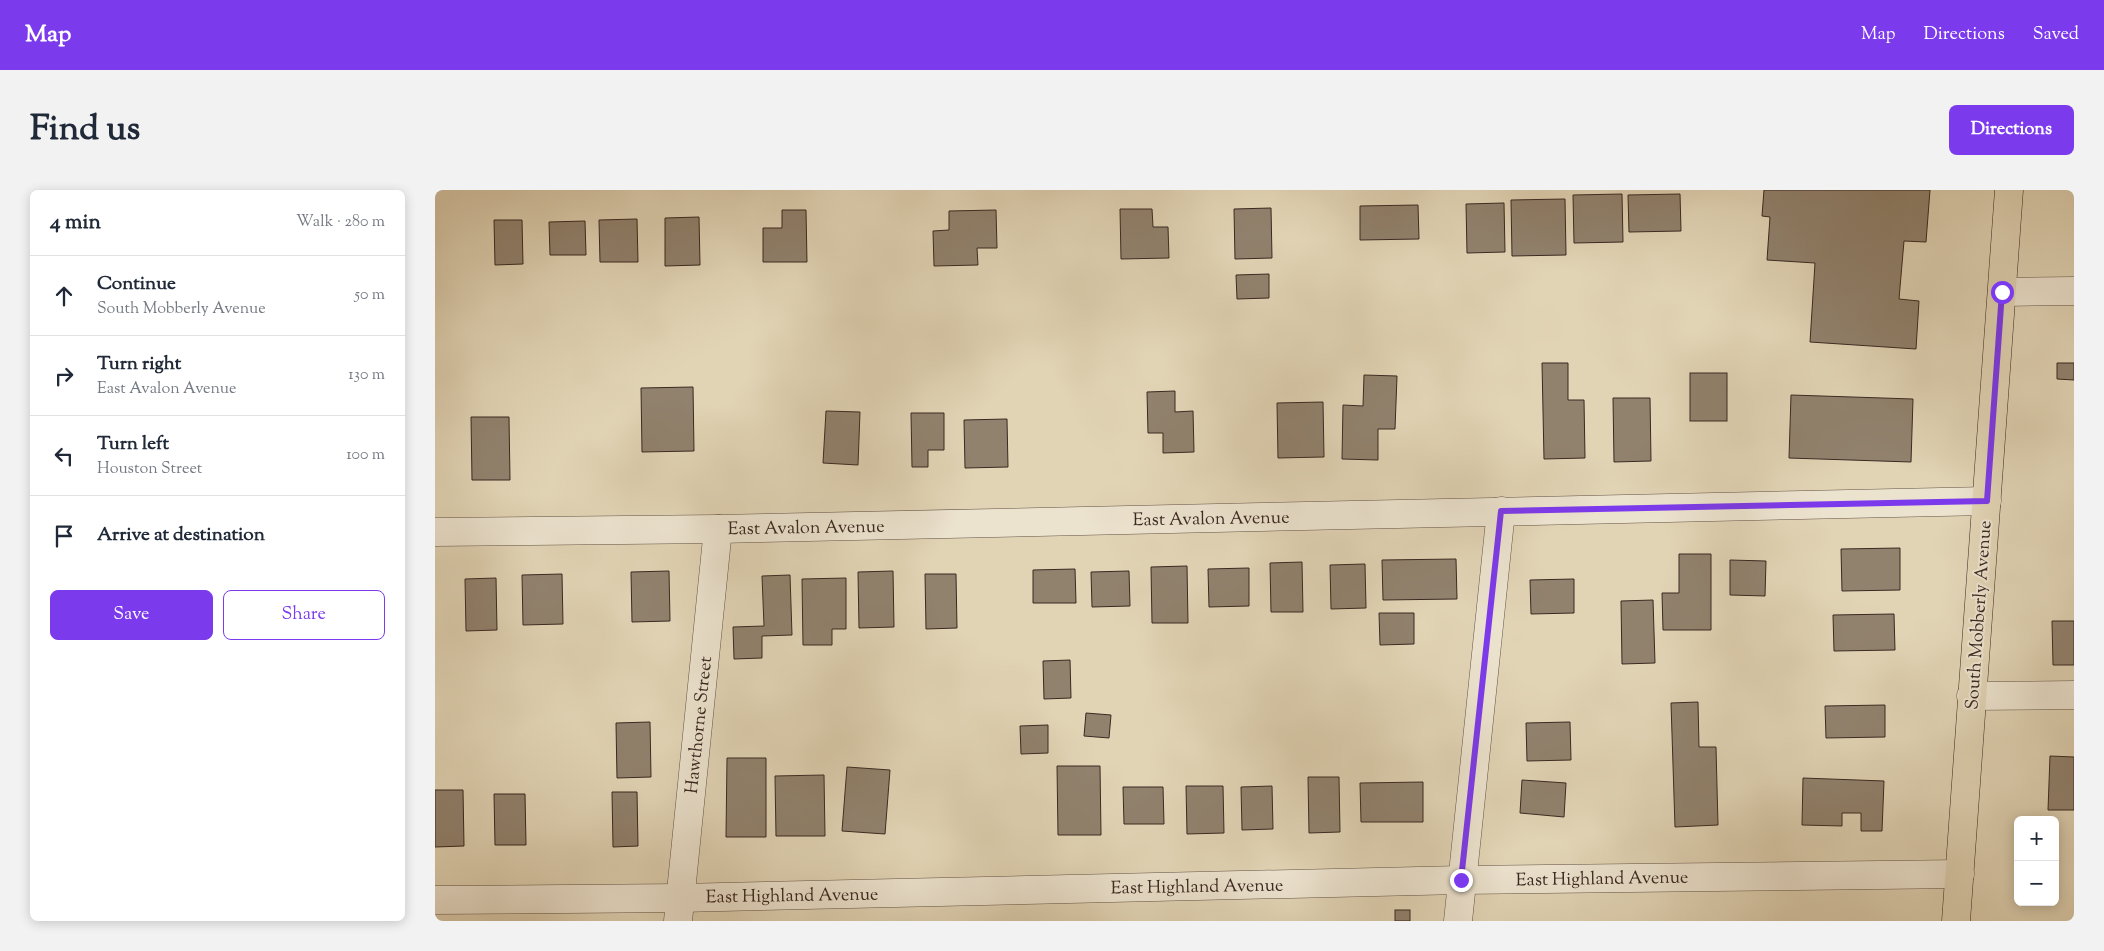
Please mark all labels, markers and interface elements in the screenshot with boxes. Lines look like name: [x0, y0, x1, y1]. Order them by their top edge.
text: Map: [25, 18, 71, 52]
text: Map: [1861, 22, 1896, 48]
text: Directions: [1924, 22, 2005, 48]
text: Saved: [2033, 22, 2079, 48]
text: Find us: [30, 105, 140, 156]
button: Directions: [1949, 105, 2074, 155]
text: 4 min: [50, 208, 101, 238]
text: Walk · 280 m: [296, 211, 385, 234]
text: Continue: [97, 271, 176, 298]
route start: [1991, 281, 2014, 304]
icon: ahead: [50, 282, 78, 310]
text: 50 m: [354, 284, 385, 307]
text: South Mobberly Avenue: [97, 298, 266, 321]
text: Turn right: [97, 351, 181, 378]
icon: right: [50, 362, 78, 390]
text: 130 m: [348, 364, 385, 387]
text: East Avalon Avenue: [97, 378, 236, 401]
text: Turn left: [97, 431, 169, 458]
icon: left: [50, 442, 78, 470]
text: 100 m: [346, 444, 385, 467]
text: Houston Street: [97, 458, 202, 481]
street label: East Avalon Avenue: [1132, 506, 1290, 534]
street label: East Avalon Avenue: [727, 515, 885, 543]
street label: South Mobberly Avenue: [1960, 520, 2000, 711]
icon: arrive: [50, 522, 78, 550]
text: Arrive at destination: [97, 522, 265, 549]
button: Save: [50, 590, 213, 640]
button: Share: [223, 590, 385, 640]
street label: Hawthorne Street: [680, 655, 720, 795]
map controls: [2014, 816, 2059, 906]
button: +: [2014, 816, 2059, 861]
button: −: [2014, 861, 2059, 906]
street label: East Highland Avenue: [1515, 865, 1689, 895]
route end: [1450, 869, 1473, 892]
street label: East Highland Avenue: [1110, 873, 1284, 903]
street label: East Highland Avenue: [705, 882, 879, 912]

